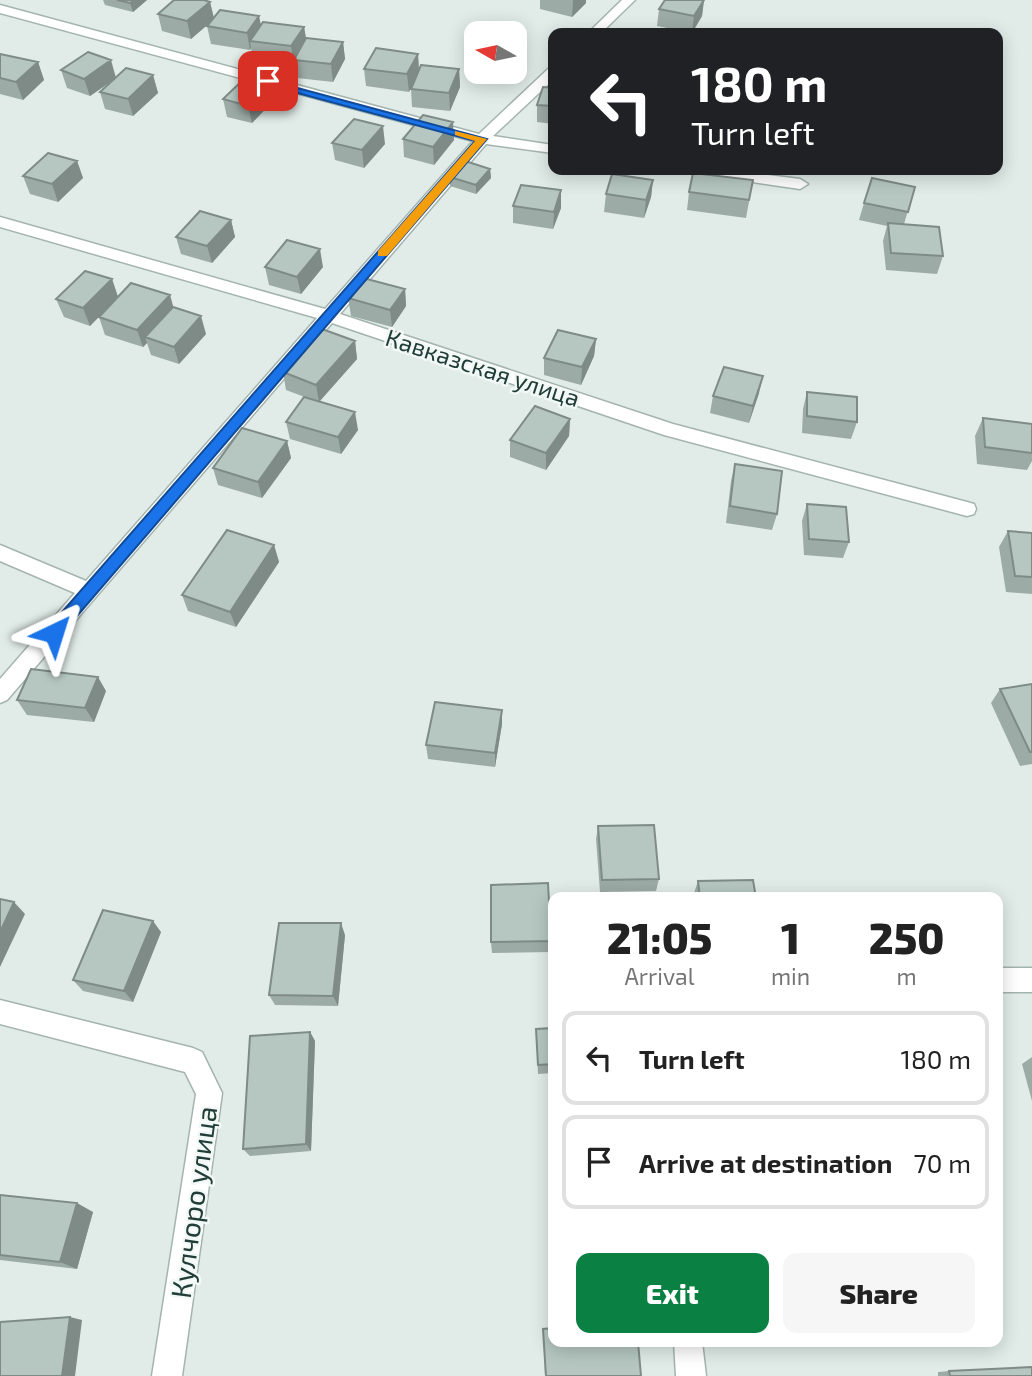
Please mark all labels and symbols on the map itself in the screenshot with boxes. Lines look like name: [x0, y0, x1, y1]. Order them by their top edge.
north arrow: [464, 21, 527, 84]
pin: [238, 51, 298, 111]
street label: Кавказская улица: [382, 322, 584, 413]
position arrow: [17, 596, 91, 670]
street label: Кулчоро улица: [163, 1104, 223, 1300]

